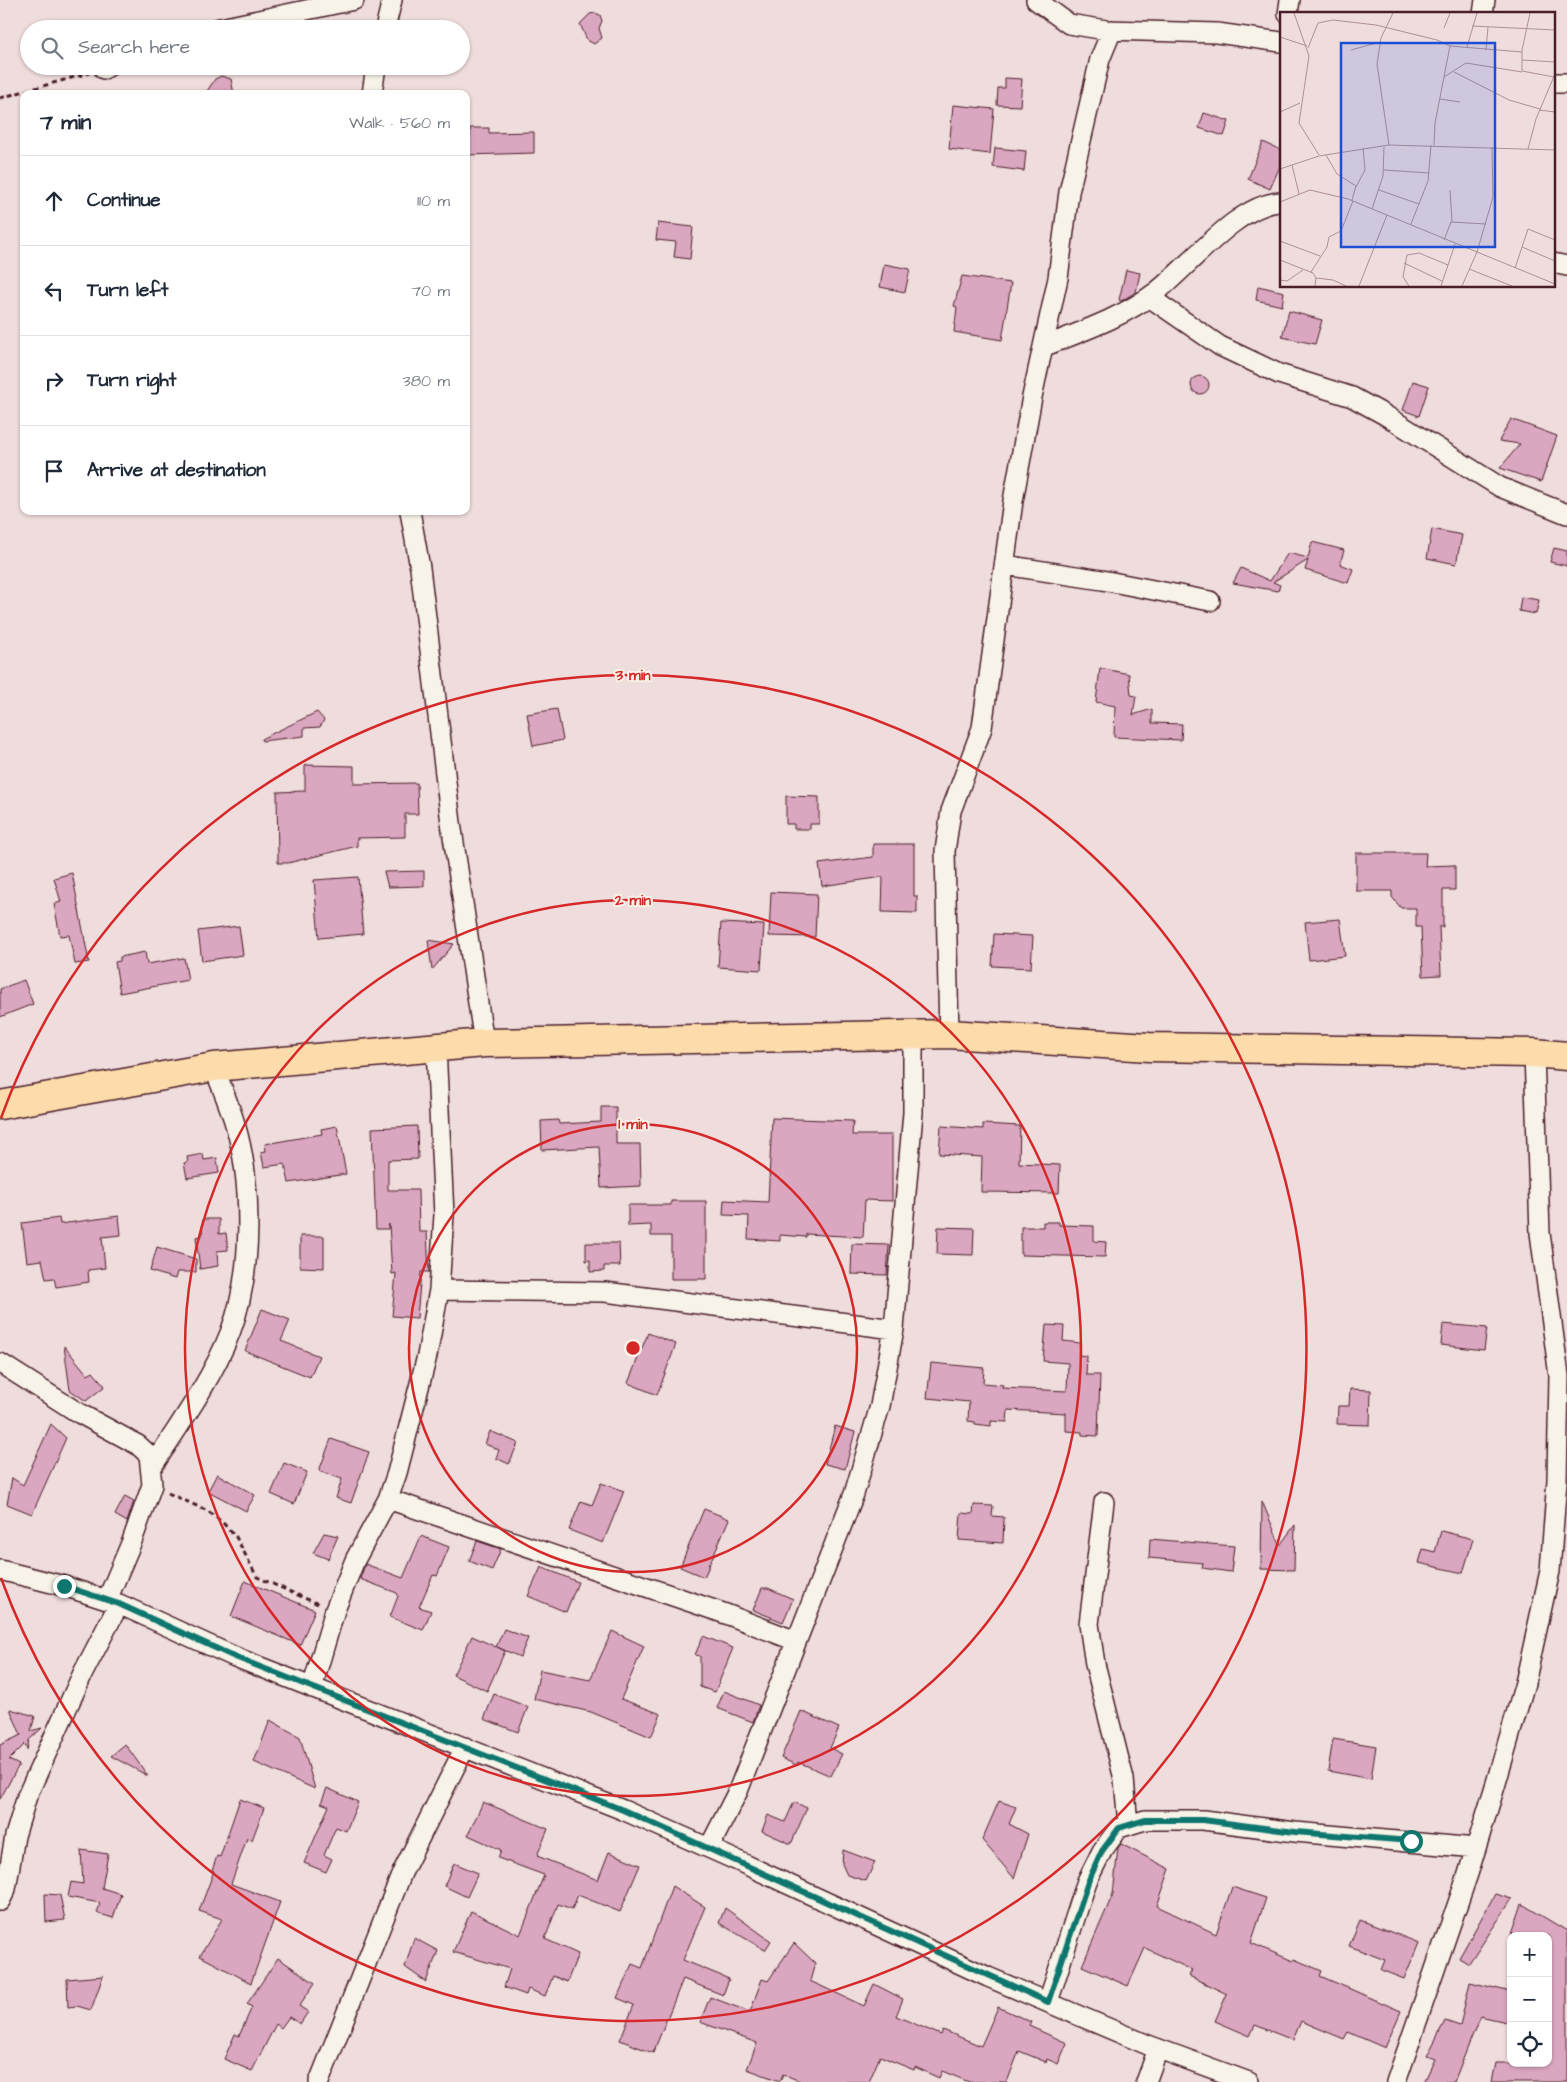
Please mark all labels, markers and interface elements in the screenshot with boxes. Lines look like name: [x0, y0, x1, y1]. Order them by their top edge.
inset map: [1280, 12, 1554, 288]
search box: [20, 20, 470, 75]
icon: search: [38, 34, 66, 62]
text: Search here: [78, 34, 190, 61]
text: 7 min: [40, 108, 91, 137]
text: Walk · 560 m: [349, 112, 450, 134]
icon: ahead: [40, 187, 68, 215]
text: Continue: [87, 187, 161, 214]
text: 110 m: [417, 190, 450, 212]
icon: left: [40, 277, 68, 305]
text: Turn left: [87, 277, 168, 304]
text: 70 m: [411, 280, 450, 302]
icon: right: [40, 367, 68, 395]
text: Turn right: [87, 367, 176, 394]
text: 380 m: [403, 370, 450, 392]
icon: arrive: [40, 457, 68, 485]
text: Arrive at destination: [87, 457, 266, 484]
text: 3 min: [614, 665, 651, 686]
text: 2 min: [614, 890, 652, 911]
text: 1 min: [618, 1114, 648, 1135]
centre of rings: [624, 1339, 642, 1357]
route end: [53, 1575, 76, 1598]
route start: [1400, 1830, 1423, 1853]
map controls: [1507, 1932, 1552, 2067]
button: +: [1507, 1932, 1552, 1977]
button: −: [1507, 1977, 1552, 2022]
button: locate: [1507, 2022, 1552, 2067]

